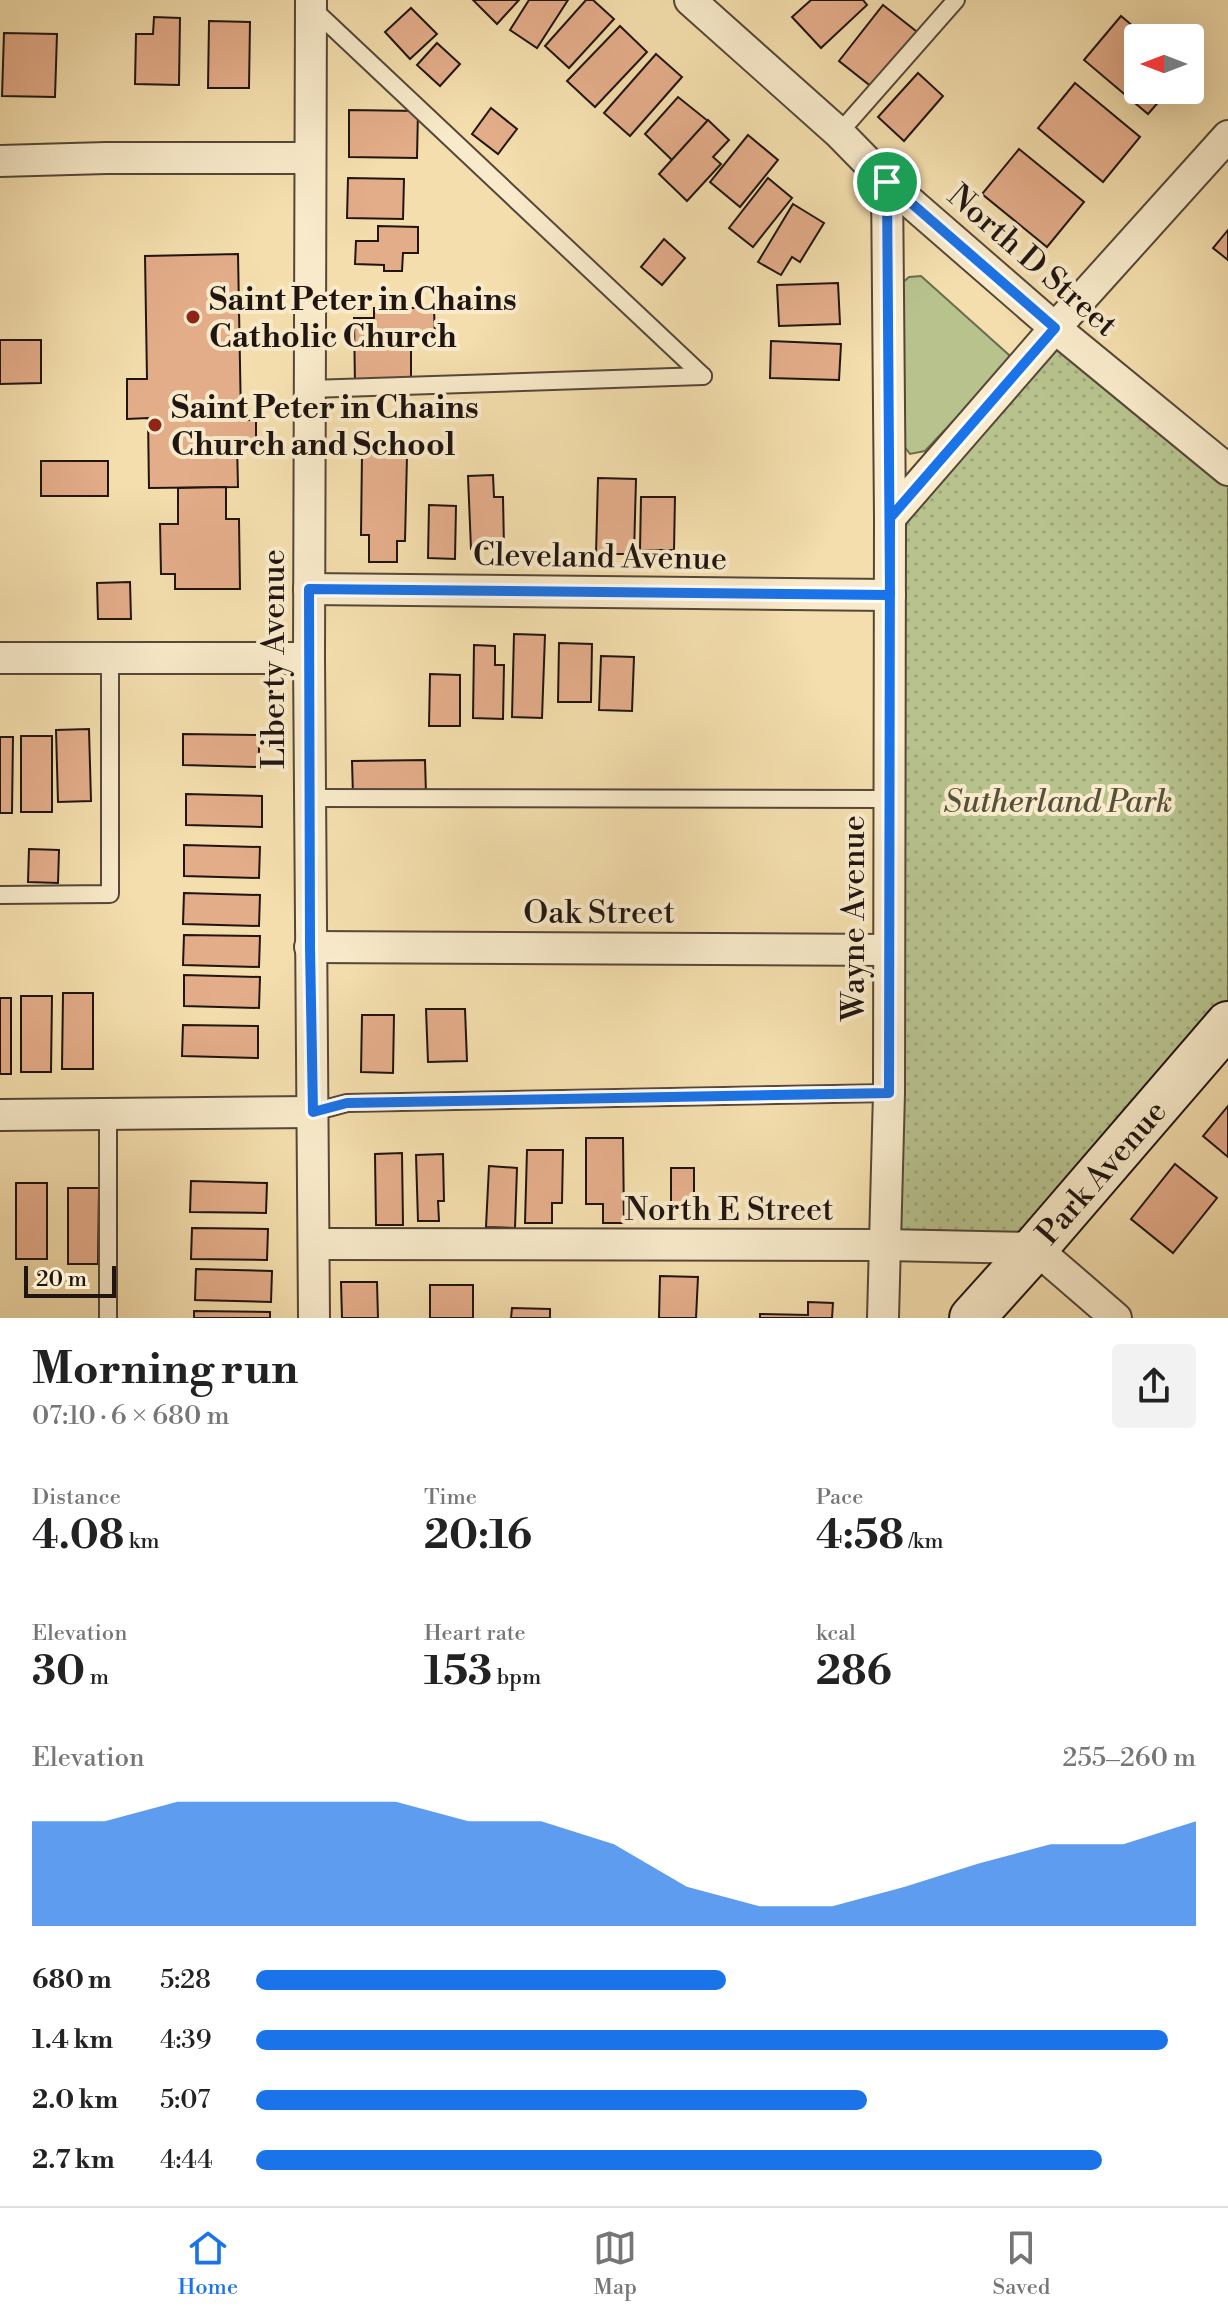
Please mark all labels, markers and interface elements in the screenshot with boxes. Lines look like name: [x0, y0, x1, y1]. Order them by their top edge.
north arrow: [1124, 24, 1204, 104]
map controls: [1124, 24, 1204, 104]
pin: [853, 148, 921, 216]
icon: arrive: [865, 160, 909, 204]
street label: North D Street: [939, 176, 1125, 345]
place label: Saint Peter in Chains Catholic Church: [209, 280, 517, 357]
marker: Saint Peter in Chains Catholic Church: [184, 308, 202, 326]
place label: Saint Peter in Chains Church and School: [171, 388, 479, 465]
marker: Saint Peter in Chains Church and School: [146, 416, 164, 434]
street label: Cleveland Avenue: [473, 535, 727, 579]
street label: Liberty Avenue: [254, 549, 294, 769]
park label: Sutherland Park: [944, 782, 1172, 822]
street label: Wayne Avenue: [834, 815, 874, 1022]
street label: Oak Street: [523, 893, 675, 933]
street label: Park Avenue: [1028, 1092, 1175, 1253]
street label: North E Street: [624, 1190, 834, 1230]
scale bar: [24, 1262, 116, 1298]
text: 20 m: [36, 1266, 87, 1293]
text: Morning run: [32, 1342, 298, 1397]
button: share: [1112, 1344, 1196, 1428]
text: 07:10 · 6 × 680 m: [32, 1400, 229, 1432]
text: Distance: [32, 1484, 121, 1511]
text: Time: [424, 1484, 477, 1511]
text: Pace: [816, 1484, 863, 1511]
text: 4.08: [32, 1511, 124, 1561]
text: 20:16: [424, 1511, 532, 1561]
text: 4:58: [816, 1511, 904, 1561]
text: km: [124, 1528, 160, 1555]
text: /km: [904, 1528, 944, 1555]
text: Elevation: [32, 1620, 127, 1647]
text: Heart rate: [424, 1620, 526, 1647]
text: kcal: [816, 1620, 856, 1647]
text: 30: [32, 1647, 85, 1697]
text: 153: [424, 1647, 492, 1697]
text: 286: [816, 1647, 892, 1697]
text: m: [85, 1664, 109, 1691]
text: bpm: [492, 1664, 541, 1691]
text: Elevation: [32, 1742, 145, 1774]
text: 255–260 m: [1063, 1742, 1196, 1774]
text: 680 m: [32, 1964, 112, 1996]
text: 5:28: [160, 1964, 211, 1996]
text: 1.4 km: [32, 2024, 113, 2056]
text: 4:39: [160, 2024, 211, 2056]
text: 2.0 km: [32, 2084, 118, 2116]
text: 5:07: [160, 2084, 210, 2116]
text: 2.7 km: [32, 2144, 115, 2176]
text: 4:44: [160, 2144, 213, 2176]
tab: Home: [178, 2226, 238, 2301]
tab: Map: [593, 2226, 637, 2301]
tab: Saved: [993, 2226, 1050, 2301]

